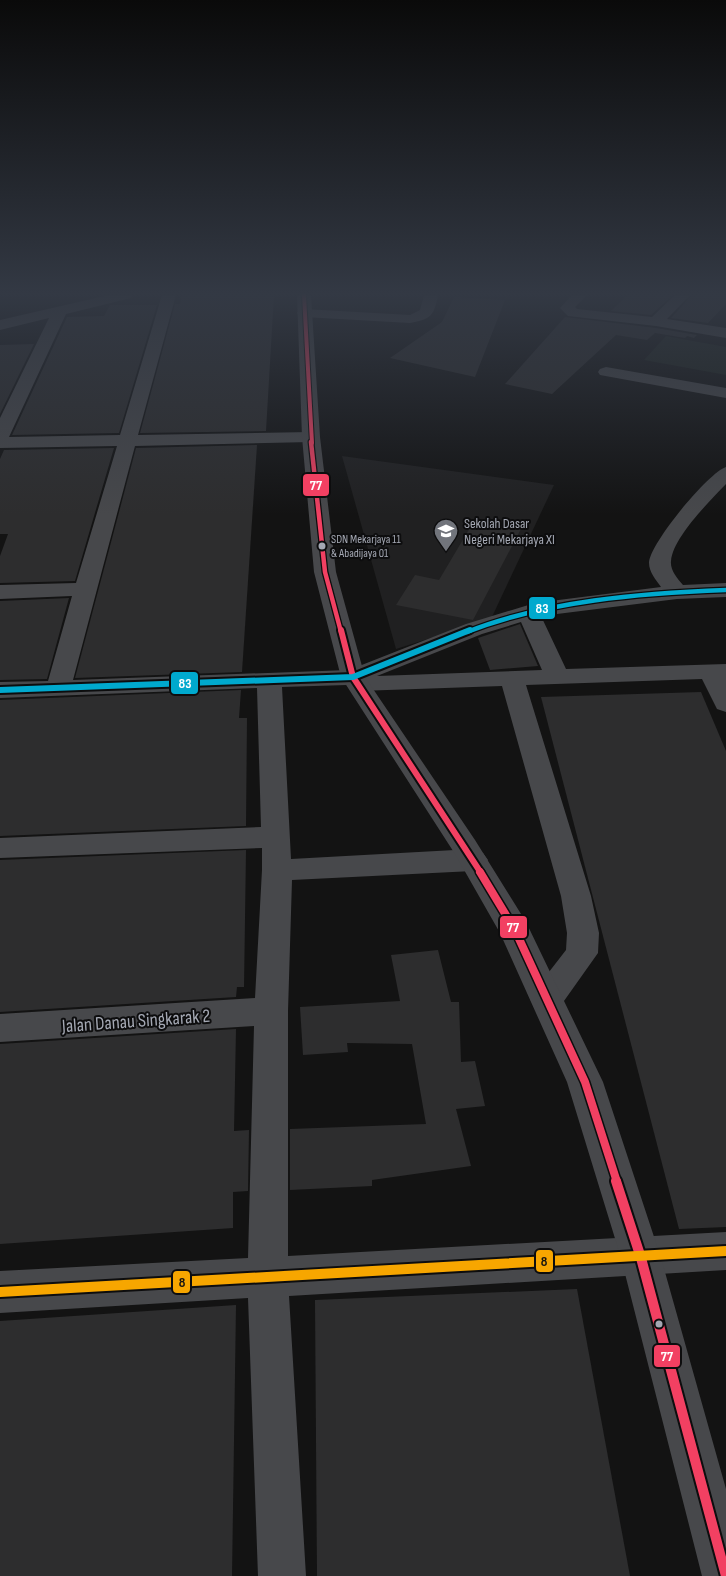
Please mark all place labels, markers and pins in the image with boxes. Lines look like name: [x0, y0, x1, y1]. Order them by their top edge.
place label: Sekolah Dasar Negeri Mekarjaya XI: [464, 515, 555, 548]
school or university icon: Sekolah Dasar Negeri Mekarjaya XI: [433, 518, 459, 552]
place label: SDN Mekarjaya 11 & Abadijaya 01: [331, 532, 402, 561]
marker: SDN Mekarjaya 11 & Abadijaya 01: [317, 541, 327, 551]
unlabelled marker: [654, 1319, 664, 1329]

